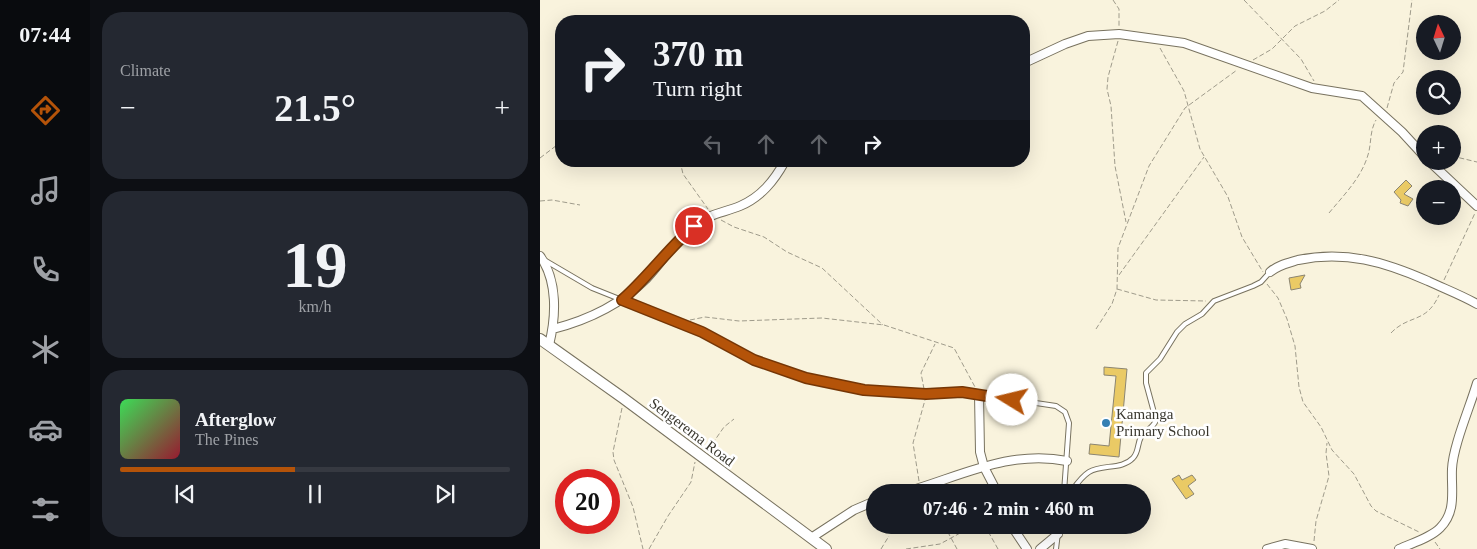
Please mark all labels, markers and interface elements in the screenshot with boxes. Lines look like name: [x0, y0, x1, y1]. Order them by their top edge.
north arrow: [1416, 15, 1461, 60]
map controls: [1416, 15, 1461, 225]
text: 07:44: [19, 22, 71, 47]
icon: right: [570, 35, 635, 100]
text: 370 m: [653, 35, 743, 74]
text: Climate: [120, 62, 171, 79]
button: search: [1416, 70, 1461, 115]
text: Turn right: [653, 76, 742, 101]
text: 21.5°: [274, 87, 356, 129]
text: −: [120, 92, 136, 123]
text: +: [494, 92, 510, 123]
icon: directions: [28, 93, 63, 128]
button: +: [1416, 125, 1461, 170]
icon: left: [699, 130, 727, 158]
icon: ahead: [752, 130, 780, 158]
icon: ahead: [805, 130, 833, 158]
icon: right: [858, 130, 886, 158]
icon: music: [28, 173, 63, 208]
button: −: [1416, 180, 1461, 225]
pin: [673, 205, 715, 247]
icon: arrive: [680, 212, 708, 240]
text: 19: [283, 229, 348, 301]
icon: phone: [28, 252, 63, 287]
text: km/h: [299, 298, 331, 315]
icon: climate: [28, 332, 63, 367]
position arrow: [985, 373, 1037, 425]
street label: Sengerema Road: [646, 395, 738, 469]
place label: Kamanga Primary School: [1116, 406, 1210, 439]
text: Afterglow: [195, 409, 276, 430]
icon: car: [28, 412, 63, 447]
marker: Kamanga Primary School: [1100, 417, 1112, 429]
text: The Pines: [195, 431, 259, 448]
speed limit sign: 20: [555, 469, 620, 534]
icon: previous: [171, 480, 199, 508]
icon: pause: [301, 480, 329, 508]
icon: next: [431, 480, 459, 508]
icon: filters: [28, 492, 63, 527]
text: 07:46 · 2 min · 460 m: [923, 498, 1094, 519]

